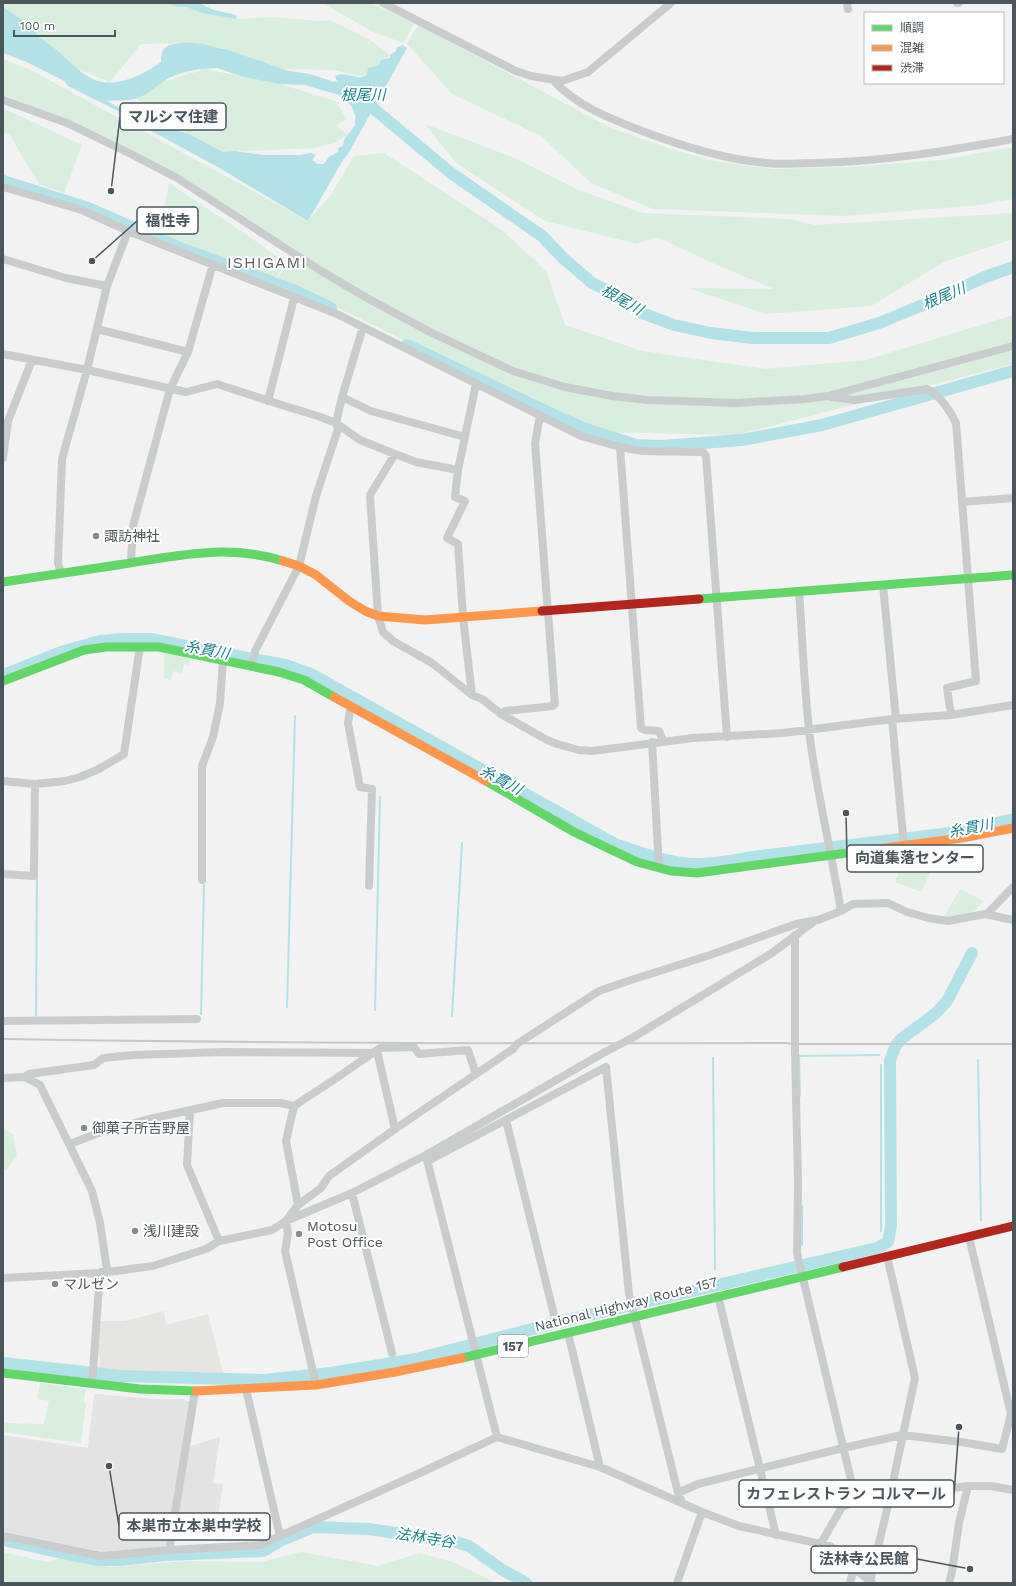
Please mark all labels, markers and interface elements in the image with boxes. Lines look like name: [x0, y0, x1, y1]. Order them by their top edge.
scale bar: [14, 12, 115, 38]
legend: [864, 12, 1004, 84]
text: 100 m: [20, 19, 55, 33]
text: 順調: [900, 21, 924, 35]
text: 混雑: [900, 41, 924, 55]
text: 渋滞: [900, 61, 924, 75]
water label: 根尾川: [340, 86, 387, 104]
callout: マルシマ住建: [120, 103, 226, 130]
text: マルシマ住建: [128, 108, 218, 126]
callout: 福性寺: [137, 207, 198, 234]
text: 福性寺: [144, 212, 191, 230]
district label: ISHIGAMI: [227, 253, 307, 272]
water label: 根尾川: [920, 278, 970, 313]
water label: 根尾川: [598, 281, 648, 320]
place label: 諏訪神社: [104, 528, 160, 544]
marker: 諏訪神社: [91, 531, 101, 541]
water label: 糸貫川: [183, 637, 233, 664]
water label: 糸貫川: [477, 761, 527, 800]
water label: 糸貫川: [947, 814, 997, 841]
callout: 向道集落センター: [847, 845, 983, 872]
text: 向道集落センター: [855, 849, 975, 867]
place label: 御菓子所吉野屋: [92, 1120, 190, 1136]
marker: 御菓子所吉野屋: [79, 1123, 89, 1133]
place label: Motosu Post Office: [307, 1218, 383, 1250]
place label: 浅川建設: [143, 1223, 199, 1239]
marker: 浅川建設: [130, 1226, 140, 1236]
marker: Motosu Post Office: [294, 1229, 304, 1239]
street label: National Highway Route 157: [533, 1273, 719, 1334]
place label: マルゼン: [63, 1276, 119, 1292]
marker: マルゼン: [50, 1279, 60, 1289]
road number: 157: [498, 1335, 528, 1357]
callout: カフェレストラン コルマール: [739, 1480, 954, 1507]
text: カフェレストラン コルマール: [746, 1485, 946, 1503]
callout: 本巣市立本巣中学校: [119, 1513, 270, 1540]
text: 本巣市立本巣中学校: [126, 1517, 262, 1535]
water label: 法林寺谷: [394, 1524, 458, 1552]
callout: 法林寺公民館: [811, 1546, 917, 1573]
text: 法林寺公民館: [819, 1550, 909, 1568]

